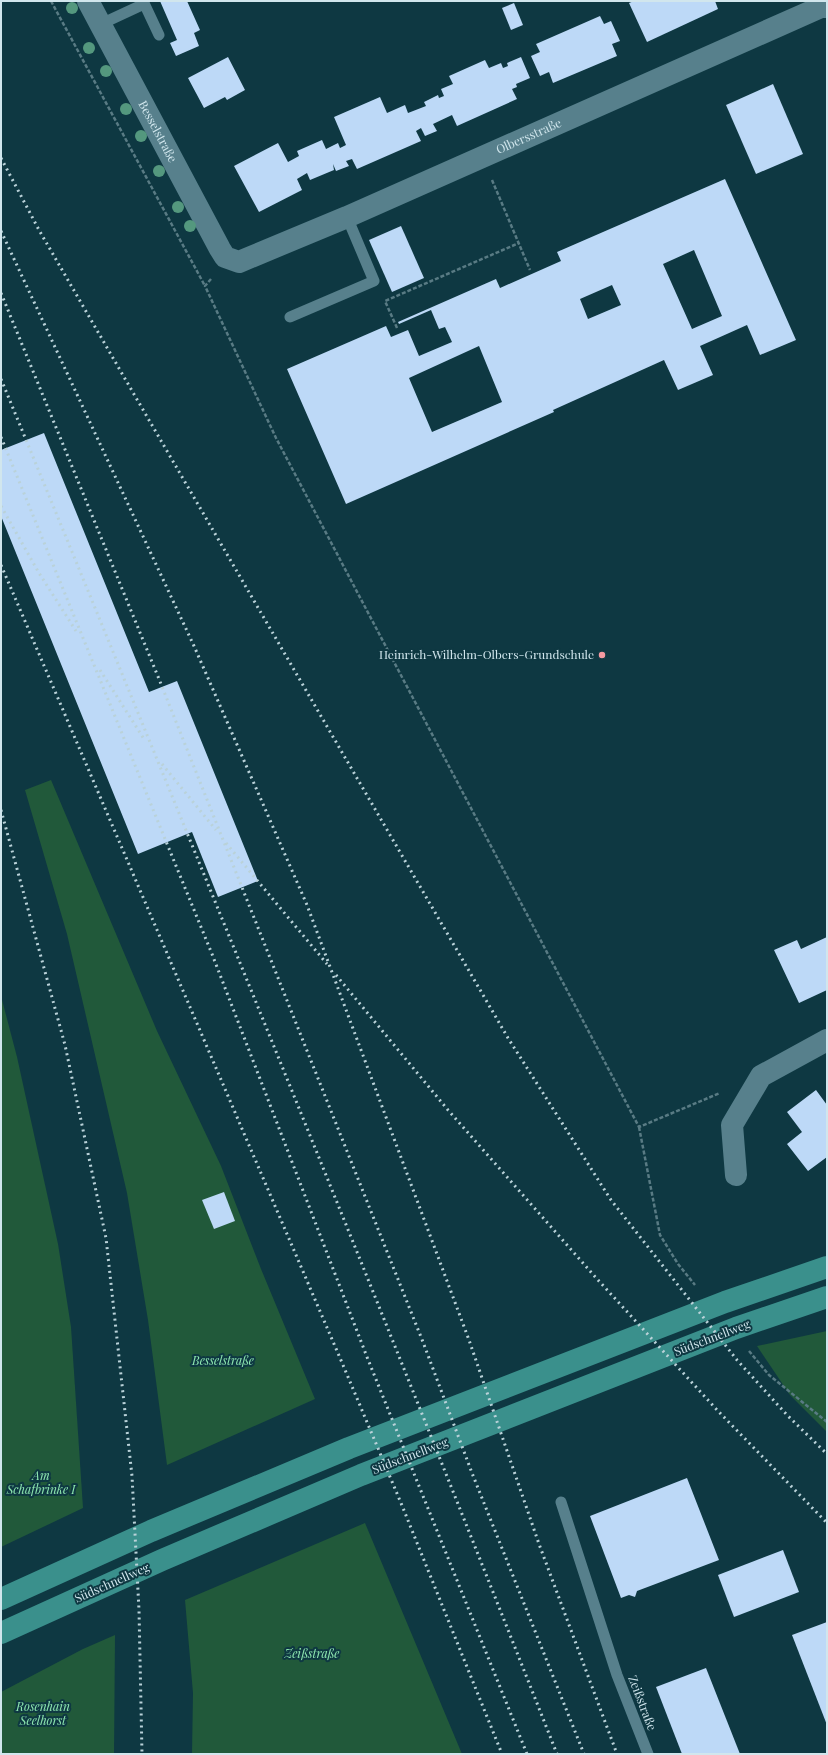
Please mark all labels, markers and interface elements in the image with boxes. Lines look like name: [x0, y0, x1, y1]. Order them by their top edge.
street label: Besselstraße: [135, 97, 181, 165]
street label: Olbersstraße: [493, 114, 563, 157]
place label: Heinrich-Wilhelm-Olbers-Grundschule: [379, 646, 594, 662]
marker: Heinrich-Wilhelm-Olbers-Grundschule: [597, 650, 607, 660]
street label: Südschnellweg: [671, 1315, 753, 1359]
park label: Besselstraße: [191, 1352, 254, 1368]
street label: Südschnellweg: [369, 1433, 451, 1477]
park label: Am Schafbrinke I: [6, 1467, 76, 1497]
street label: Südschnellweg: [72, 1558, 152, 1606]
park label: Zeißstraße: [284, 1645, 339, 1661]
street label: Zeißstraße: [625, 1673, 661, 1732]
park label: Rosenhain Seelhorst: [15, 1698, 70, 1728]

